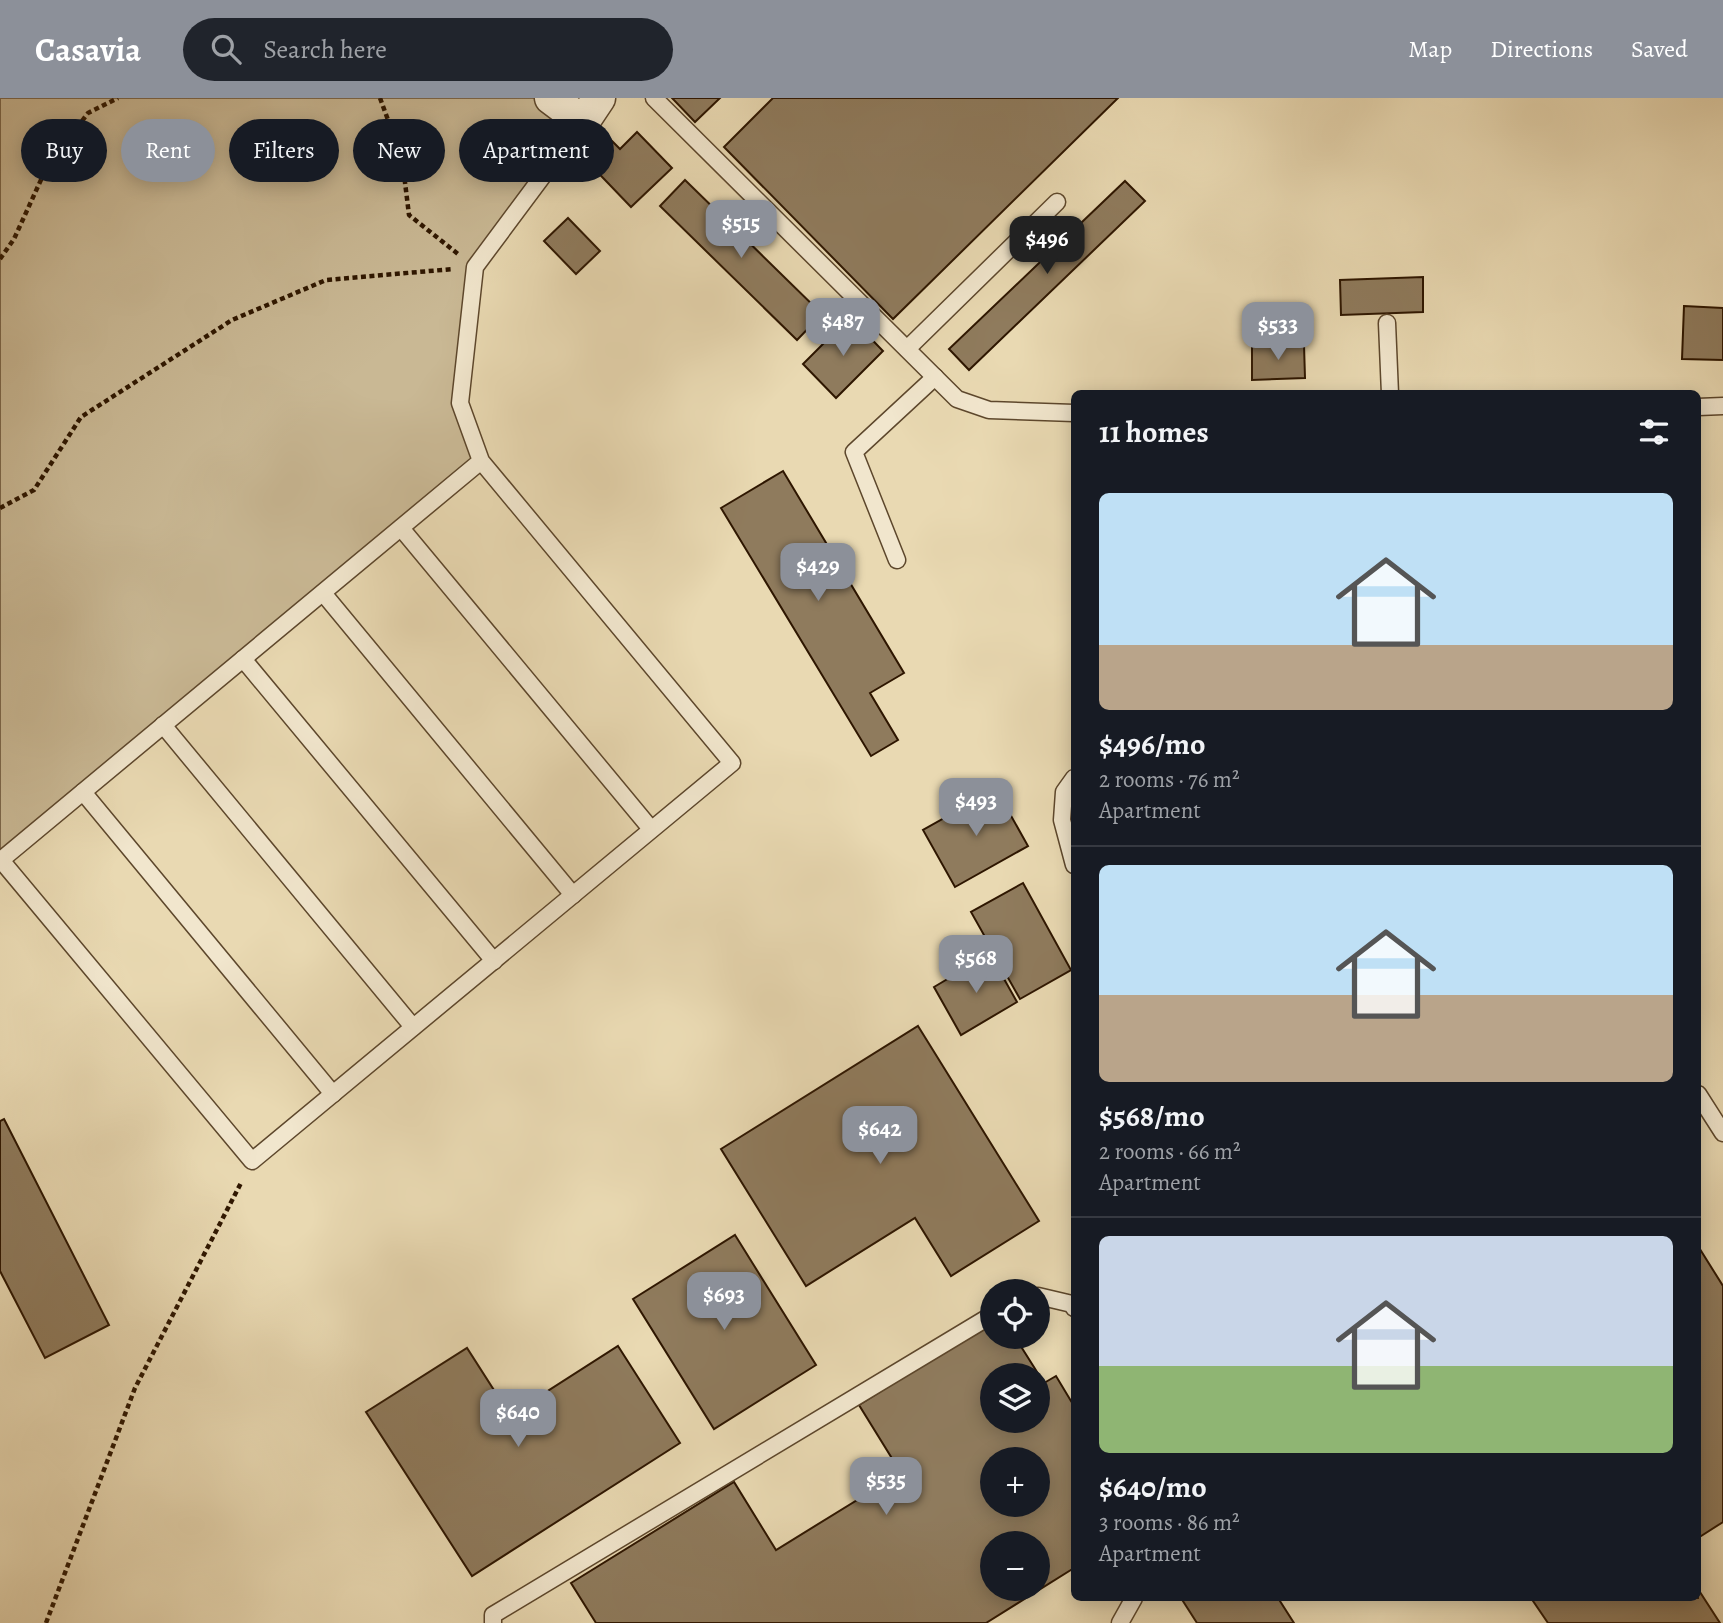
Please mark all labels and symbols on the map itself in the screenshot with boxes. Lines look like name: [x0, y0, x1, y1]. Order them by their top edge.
pin: $515: [700, 200, 782, 260]
pin: $496: [1006, 216, 1088, 276]
pin: $487: [802, 299, 884, 358]
pin: $533: [1237, 302, 1319, 362]
pin: $429: [777, 544, 859, 603]
pin: $493: [935, 778, 1017, 838]
pin: $568: [935, 936, 1017, 995]
pin: $642: [839, 1107, 921, 1166]
pin: $693: [683, 1272, 765, 1332]
pin: $640: [477, 1390, 559, 1449]
pin: $535: [845, 1458, 927, 1517]

